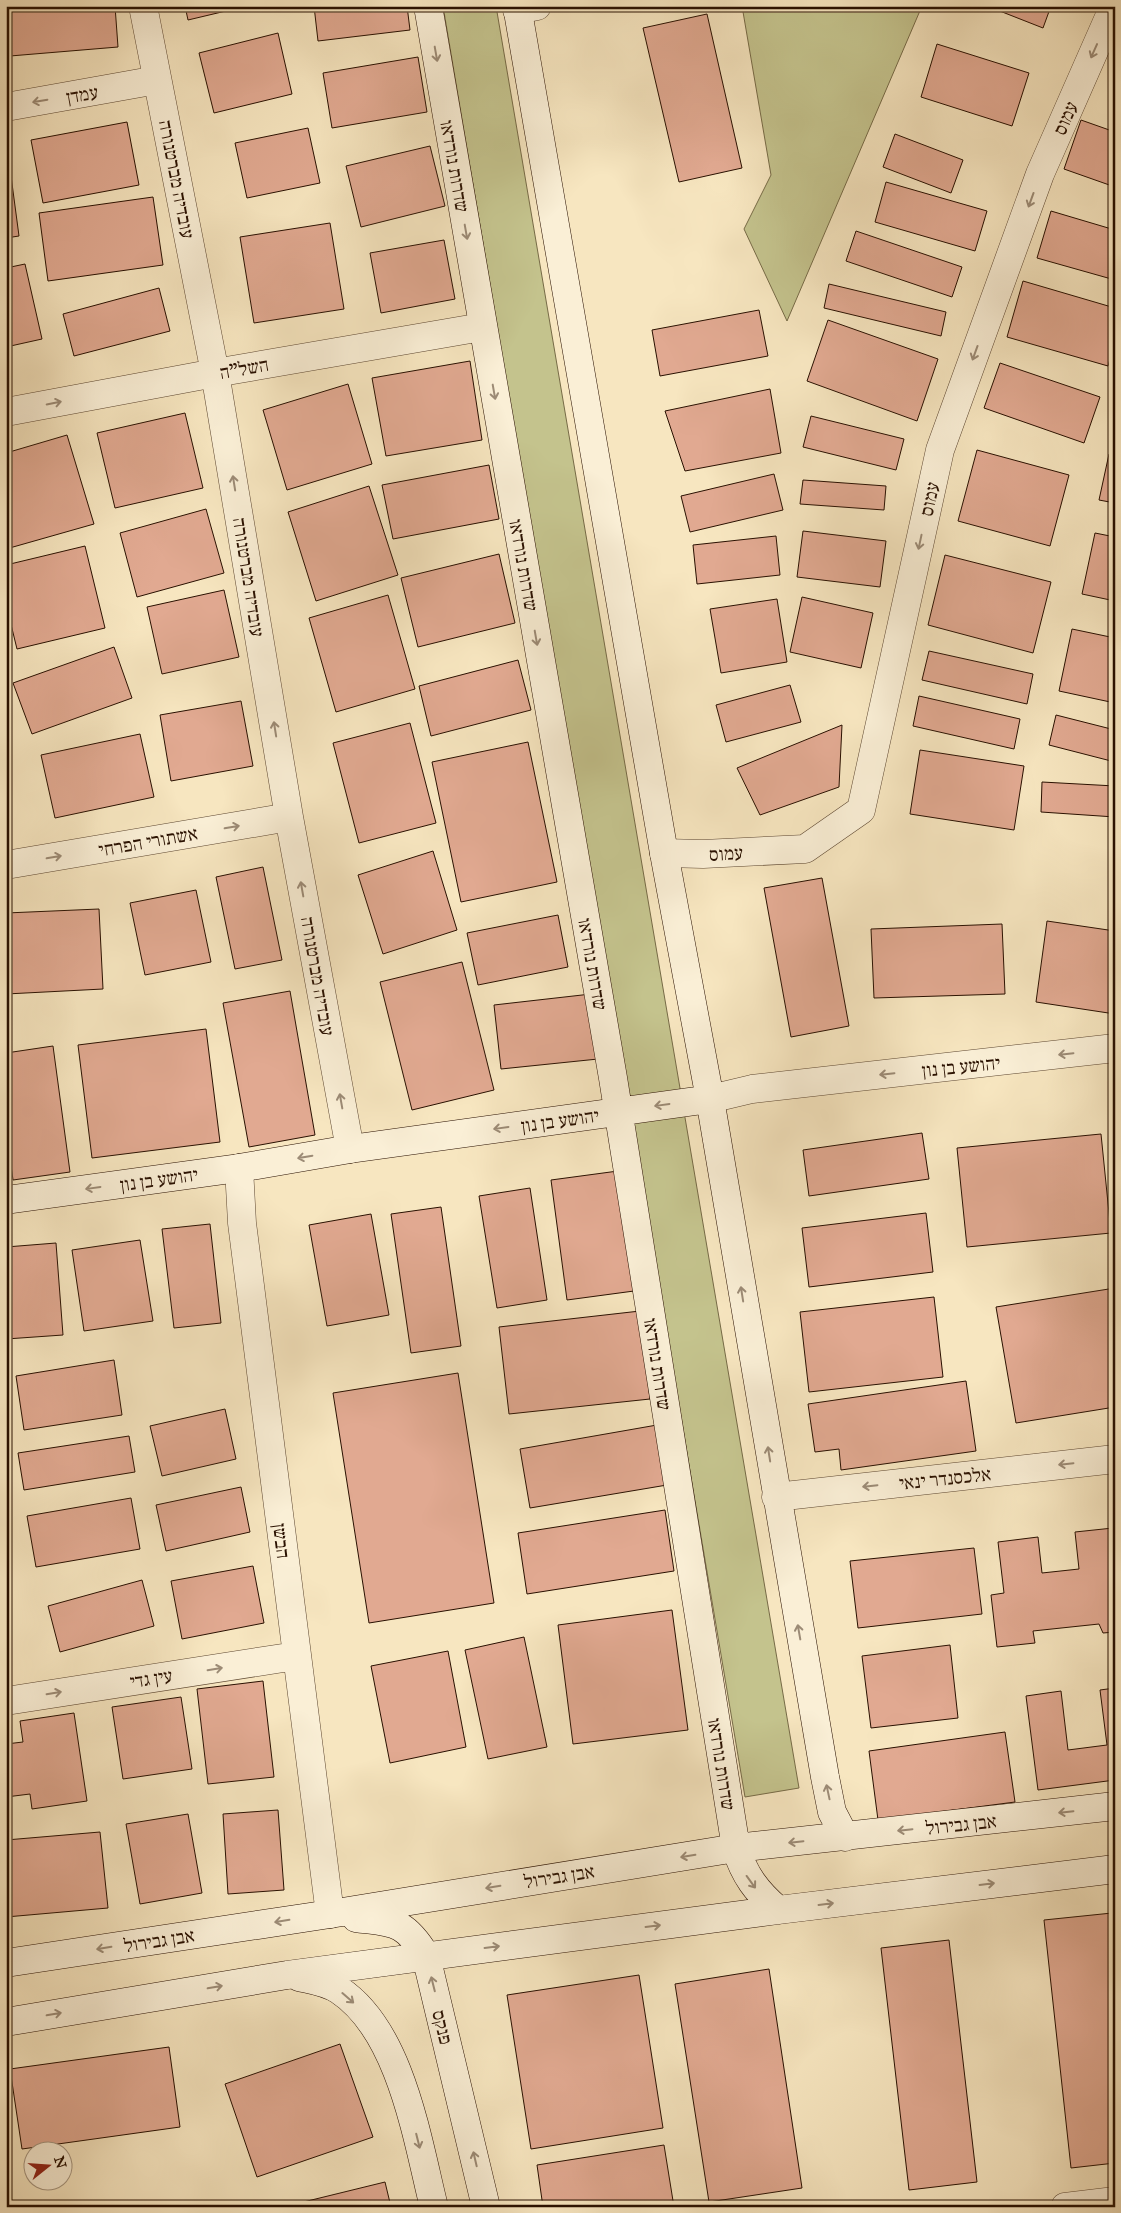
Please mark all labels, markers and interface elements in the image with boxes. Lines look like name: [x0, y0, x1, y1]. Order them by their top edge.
one-way arrow: [1089, 43, 1099, 58]
one-way arrow: [431, 46, 441, 62]
street label: עמדן: [64, 80, 100, 109]
one-way arrow: [32, 97, 48, 107]
street label: עמוס: [1048, 98, 1083, 138]
street label: עובדיה מברטנורה: [154, 118, 199, 240]
street label: שדרות נורדאו: [435, 118, 474, 214]
one-way arrow: [1026, 192, 1035, 208]
one-way arrow: [461, 223, 471, 239]
one-way arrow: [970, 345, 979, 360]
street label: השל"ה: [218, 353, 271, 384]
one-way arrow: [489, 384, 499, 400]
one-way arrow: [46, 398, 62, 407]
one-way arrow: [228, 475, 238, 491]
street label: עמוס: [915, 480, 944, 518]
street label: עובדיה מברטנורה: [228, 516, 269, 638]
street label: שדרות נורדאו: [504, 517, 543, 613]
one-way arrow: [915, 534, 924, 550]
one-way arrow: [532, 630, 542, 646]
one-way arrow: [269, 722, 279, 738]
street label: אשתורי הפרחי: [97, 821, 200, 862]
one-way arrow: [223, 821, 239, 831]
street label: עמוס: [708, 841, 744, 866]
one-way arrow: [46, 852, 62, 862]
one-way arrow: [297, 882, 307, 898]
street label: עובדיה מברטנורה: [296, 915, 339, 1037]
street label: שדרות נורדאו: [573, 916, 612, 1012]
one-way arrow: [1059, 1049, 1075, 1059]
street label: יהושע בן נון: [921, 1051, 1001, 1082]
one-way arrow: [880, 1069, 896, 1079]
one-way arrow: [336, 1093, 345, 1109]
one-way arrow: [654, 1100, 670, 1110]
street label: יהושע בן נון: [519, 1104, 601, 1137]
one-way arrow: [493, 1123, 509, 1133]
one-way arrow: [298, 1152, 314, 1162]
street label: יהושע בן נון: [118, 1163, 200, 1196]
one-way arrow: [85, 1183, 101, 1193]
one-way arrow: [737, 1286, 747, 1302]
street label: שדרות נורדאו: [639, 1316, 676, 1412]
one-way arrow: [763, 1447, 773, 1463]
one-way arrow: [1059, 1459, 1075, 1469]
street label: אלכסנדר ינאי: [898, 1462, 992, 1495]
one-way arrow: [862, 1481, 878, 1491]
street label: הבשן: [268, 1522, 295, 1560]
one-way arrow: [794, 1624, 804, 1640]
one-way arrow: [207, 1663, 223, 1673]
street label: עין גדי: [128, 1664, 174, 1693]
one-way arrow: [46, 1688, 62, 1698]
street label: שדרות נורדאו: [703, 1716, 740, 1812]
one-way arrow: [822, 1784, 832, 1800]
one-way arrow: [1059, 1807, 1075, 1817]
street label: אבן גבירול: [924, 1809, 998, 1840]
one-way arrow: [897, 1825, 913, 1835]
one-way arrow: [789, 1837, 805, 1847]
one-way arrow: [680, 1851, 696, 1861]
street label: אבן גבירול: [522, 1860, 596, 1893]
one-way arrow: [746, 1875, 757, 1888]
one-way arrow: [979, 1879, 995, 1889]
one-way arrow: [485, 1883, 501, 1893]
one-way arrow: [818, 1899, 834, 1909]
one-way arrow: [274, 1916, 290, 1926]
one-way arrow: [644, 1921, 660, 1931]
street label: אבן גבירול: [122, 1924, 196, 1957]
one-way arrow: [483, 1942, 499, 1952]
one-way arrow: [96, 1943, 112, 1953]
one-way arrow: [428, 1977, 437, 1993]
one-way arrow: [206, 1981, 222, 1991]
one-way arrow: [341, 1992, 354, 2003]
street label: פנקס: [427, 2008, 458, 2047]
one-way arrow: [46, 2009, 62, 2019]
one-way arrow: [413, 2133, 423, 2149]
north arrow: [22, 2140, 72, 2190]
one-way arrow: [470, 2152, 479, 2168]
text: N: [50, 2154, 70, 2171]

